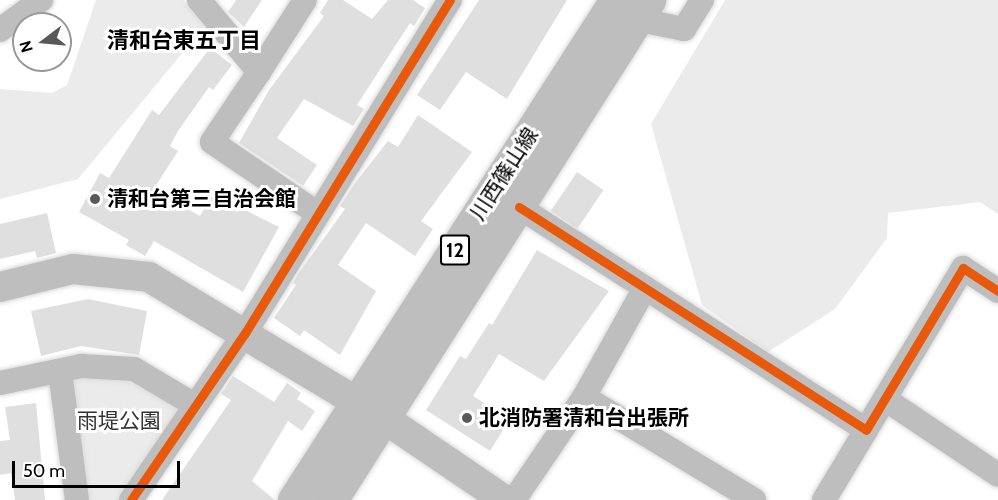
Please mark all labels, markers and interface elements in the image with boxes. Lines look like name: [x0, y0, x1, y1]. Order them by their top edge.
north arrow: [12, 12, 72, 72]
district label: 清和台東五丁目: [107, 28, 261, 54]
text: N: [15, 38, 37, 55]
street label: 川西篠山線: [465, 123, 543, 225]
place label: 清和台第三自治会館: [107, 186, 296, 212]
marker: 清和台第三自治会館: [88, 192, 102, 206]
road number: 12: [440, 233, 470, 267]
place label: 北消防署清和台出張所: [479, 405, 689, 431]
park label: 雨堤公園: [77, 408, 161, 434]
marker: 北消防署清和台出張所: [460, 411, 474, 425]
scale bar: [15, 449, 183, 487]
text: 50 m: [23, 460, 65, 482]

